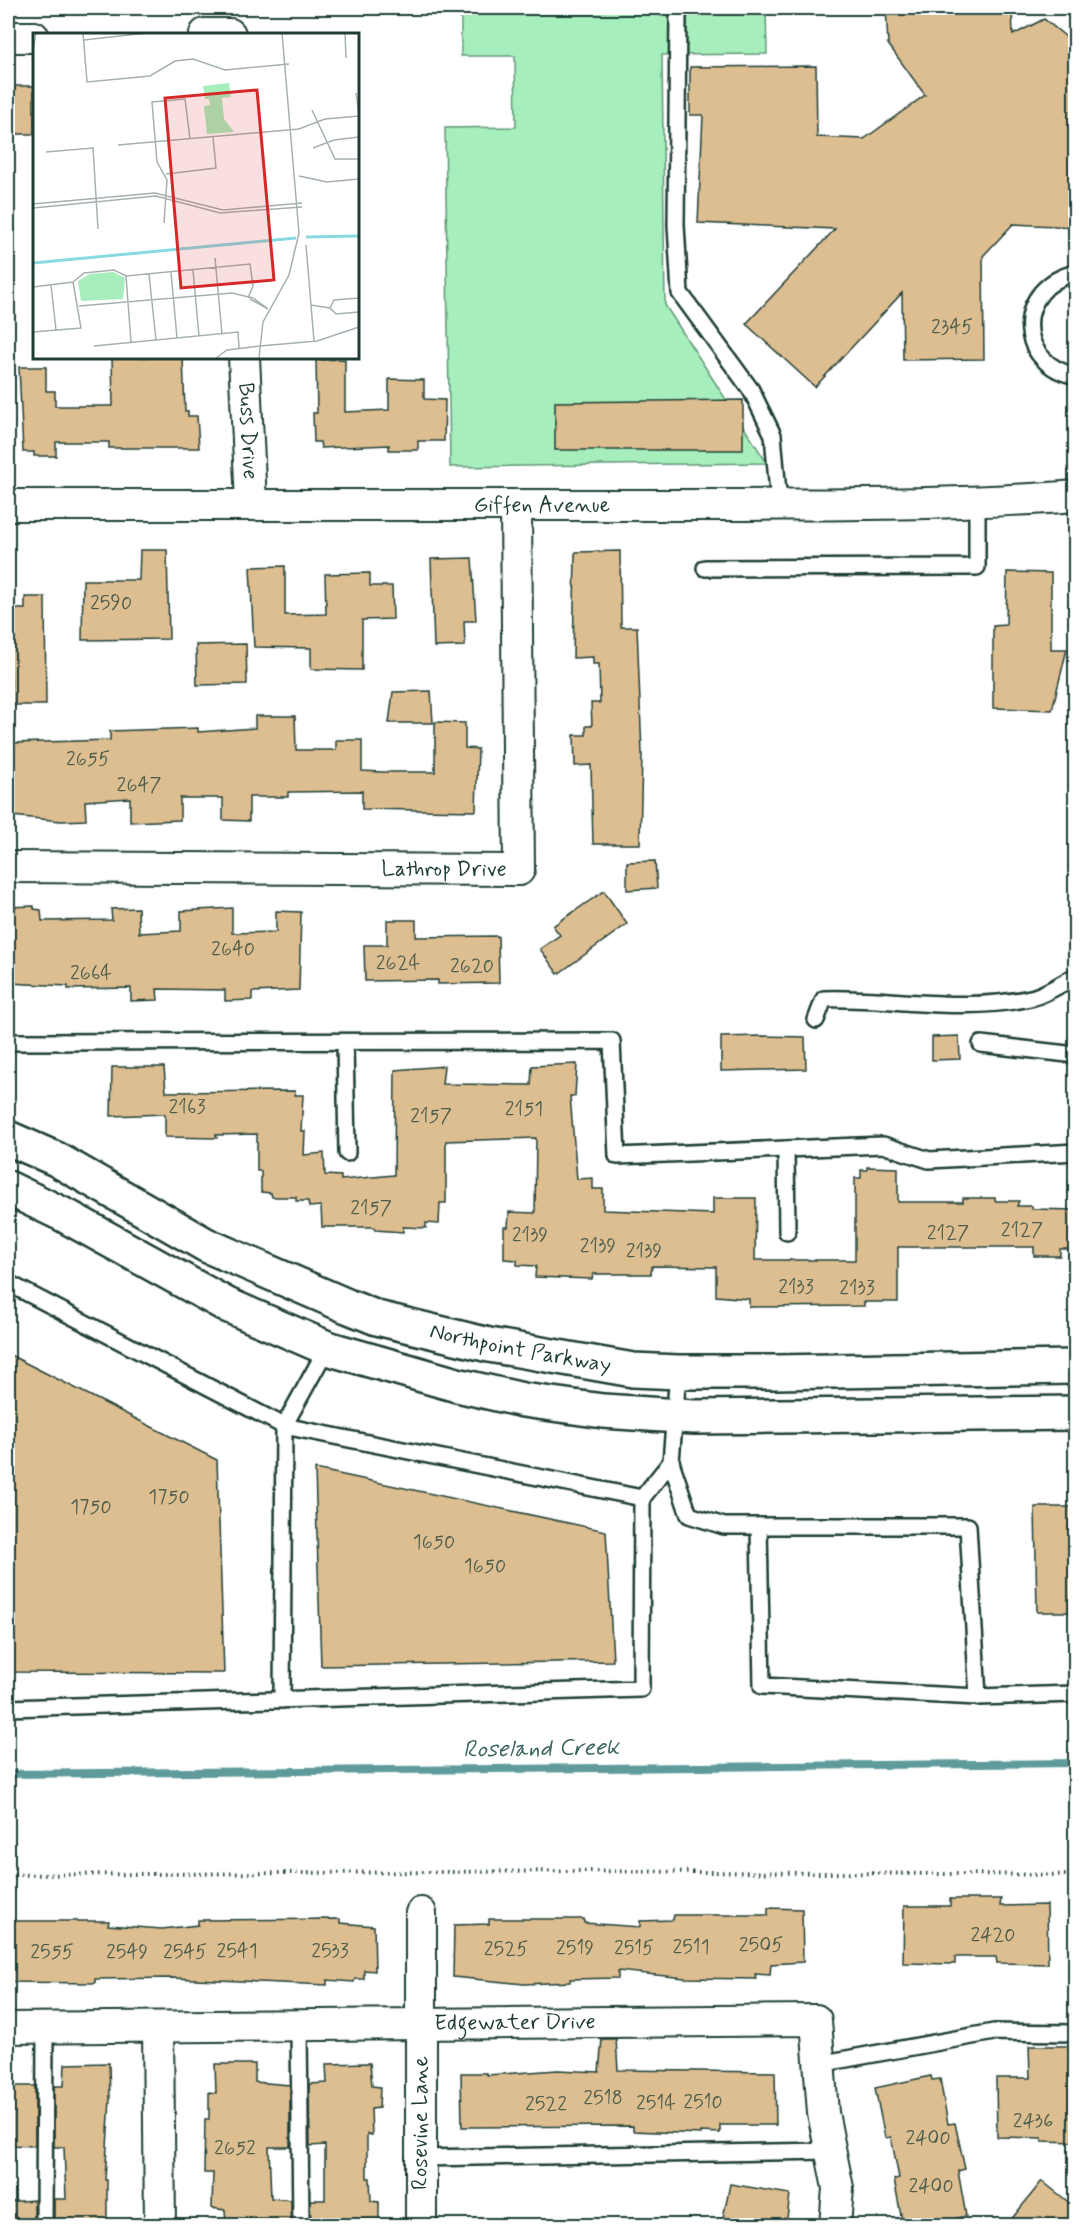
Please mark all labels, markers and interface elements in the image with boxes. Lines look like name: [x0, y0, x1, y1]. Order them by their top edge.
inset map: [33, 33, 358, 358]
house number: 2345: [931, 314, 973, 341]
street label: Buss Drive: [231, 382, 264, 480]
street label: Giffen Avenue: [474, 491, 610, 520]
house number: 2590: [90, 590, 132, 617]
house number: 2655: [66, 746, 110, 773]
house number: 2647: [117, 772, 161, 799]
street label: Lathrop Drive: [381, 855, 507, 884]
house number: 2640: [211, 936, 255, 963]
house number: 2624: [376, 950, 421, 977]
house number: 2620: [450, 953, 494, 980]
house number: 2664: [70, 960, 112, 987]
house number: 2163: [169, 1094, 205, 1121]
house number: 2151: [505, 1096, 543, 1123]
house number: 2157: [410, 1103, 452, 1130]
house number: 2157: [350, 1195, 392, 1222]
house number: 2127: [1001, 1217, 1043, 1244]
house number: 2127: [927, 1220, 969, 1247]
house number: 2139: [512, 1222, 548, 1249]
house number: 2139: [580, 1233, 616, 1260]
house number: 2139: [626, 1238, 662, 1265]
house number: 2133: [778, 1274, 814, 1301]
house number: 2133: [839, 1275, 875, 1302]
street label: Northpoint Parkway: [427, 1317, 613, 1380]
house number: 1750: [148, 1484, 190, 1511]
house number: 1750: [70, 1494, 112, 1521]
house number: 1650: [413, 1529, 455, 1556]
house number: 1650: [464, 1553, 506, 1580]
water label: Roseland Creek: [462, 1732, 621, 1766]
house number: 2420: [970, 1922, 1016, 1949]
house number: 2505: [739, 1932, 783, 1959]
house number: 2511: [672, 1934, 710, 1961]
house number: 2519: [556, 1935, 594, 1962]
house number: 2515: [614, 1935, 654, 1962]
house number: 2525: [484, 1936, 528, 1963]
house number: 2541: [216, 1938, 258, 1965]
house number: 2533: [311, 1938, 349, 1965]
house number: 2555: [30, 1939, 74, 1966]
house number: 2549: [106, 1939, 148, 1966]
house number: 2545: [163, 1939, 207, 1966]
street label: Edgewater Drive: [434, 2008, 596, 2041]
street label: Rosevine Lane: [407, 2056, 435, 2190]
house number: 2518: [583, 2085, 623, 2112]
house number: 2510: [683, 2089, 723, 2116]
house number: 2514: [636, 2090, 676, 2117]
house number: 2522: [525, 2091, 567, 2118]
house number: 2436: [1013, 2108, 1053, 2135]
house number: 2400: [905, 2125, 951, 2152]
house number: 2652: [214, 2135, 256, 2162]
house number: 2400: [908, 2173, 954, 2200]

